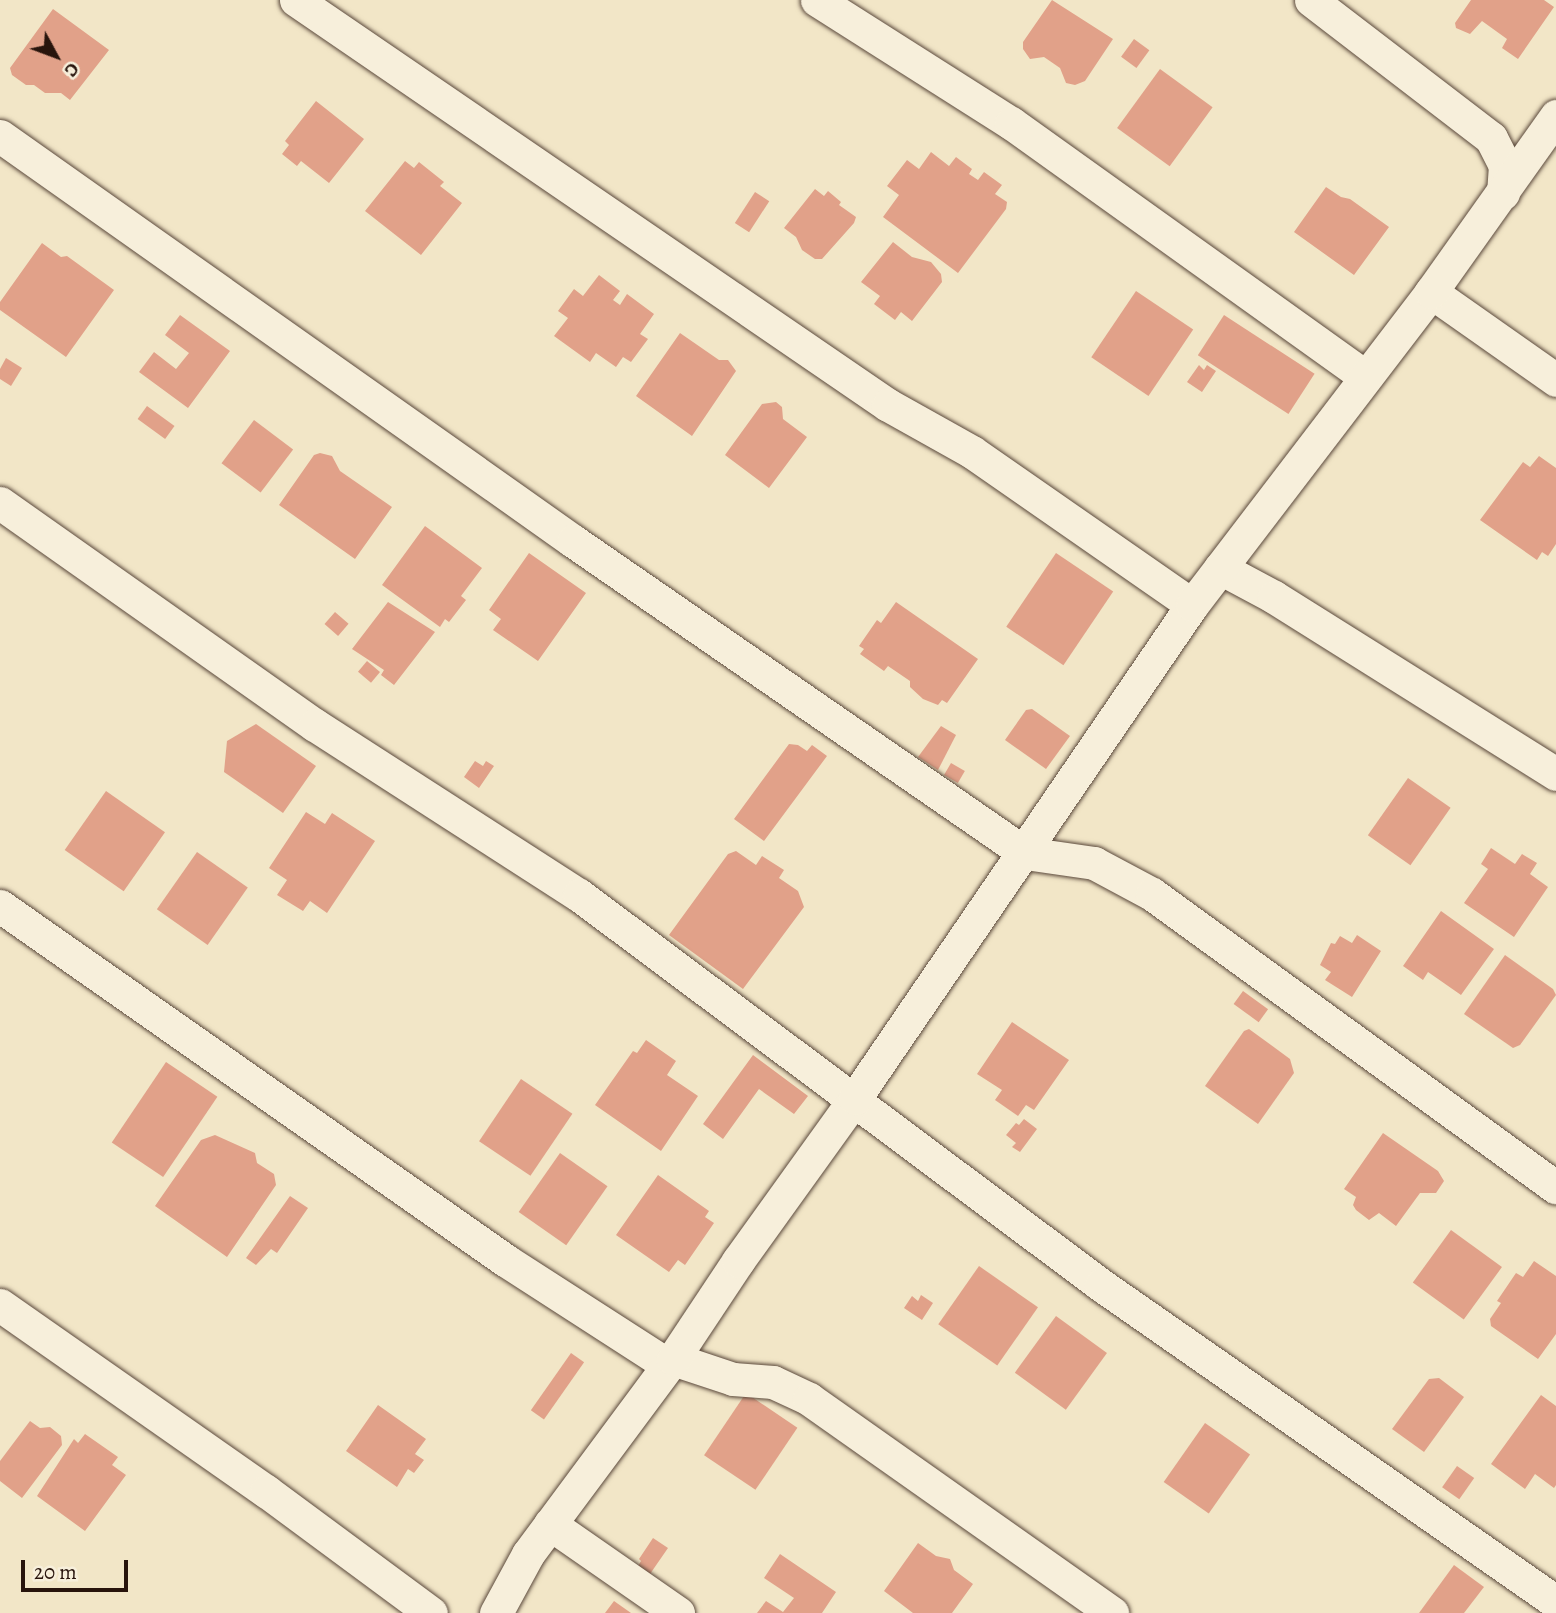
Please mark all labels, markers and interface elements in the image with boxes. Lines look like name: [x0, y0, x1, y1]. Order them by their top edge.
north arrow: [21, 21, 91, 91]
text: С: [58, 57, 86, 83]
scale bar: [24, 1546, 131, 1590]
text: 20 m: [34, 1558, 77, 1586]

